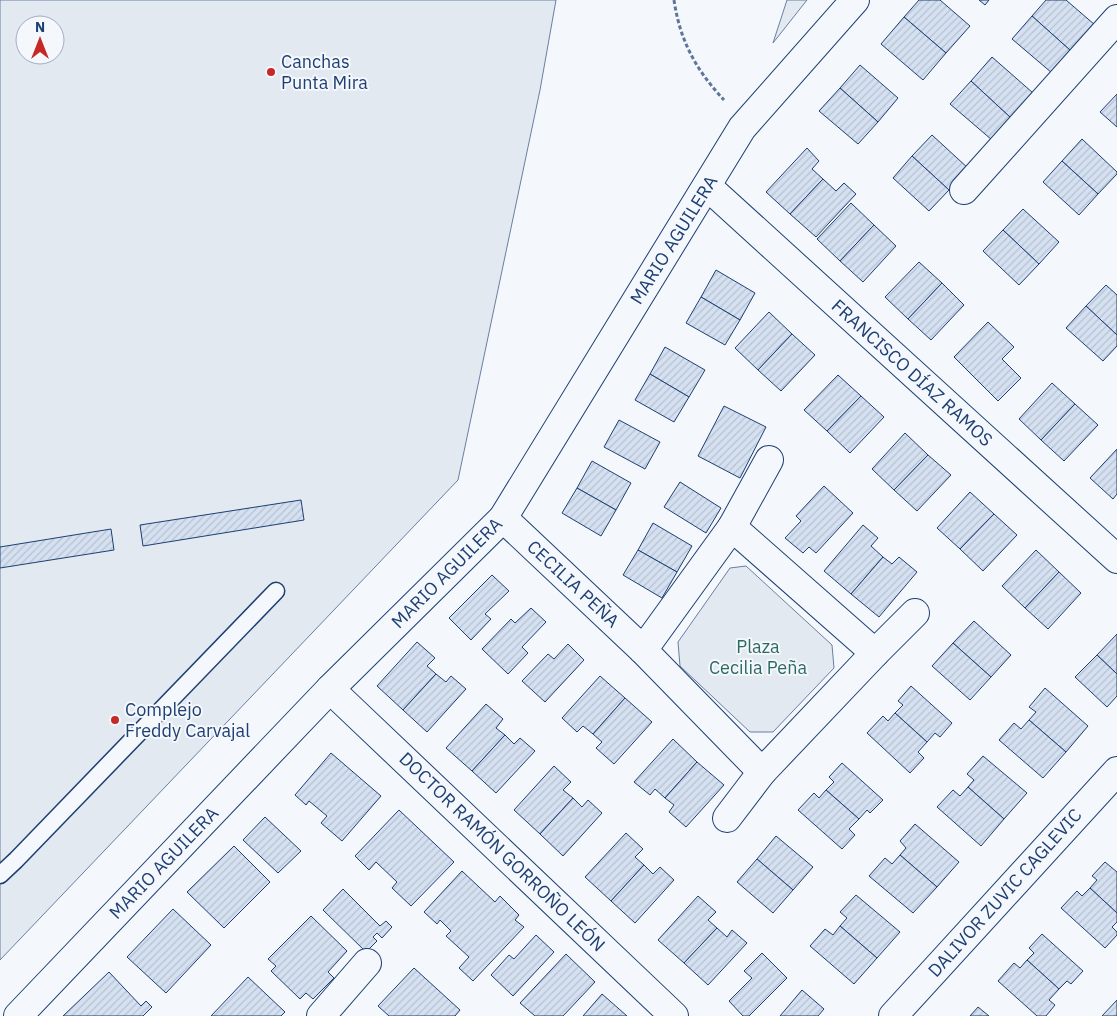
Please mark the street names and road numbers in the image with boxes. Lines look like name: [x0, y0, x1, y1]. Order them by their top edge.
street label: MARIO AGUILERA: [625, 171, 723, 308]
street label: FRANCISCO DÍAZ RAMOS: [827, 294, 998, 451]
street label: MARIO AGUILERA: [386, 512, 507, 633]
street label: CECILIA PEÑA: [522, 535, 625, 632]
street label: DOCTOR RAMÓN GORROÑO LEÓN: [395, 747, 610, 956]
street label: MARIO AGUILERA: [104, 801, 224, 924]
street label: DALIVOR ZUVIC CAGLEVIC: [923, 804, 1086, 982]

